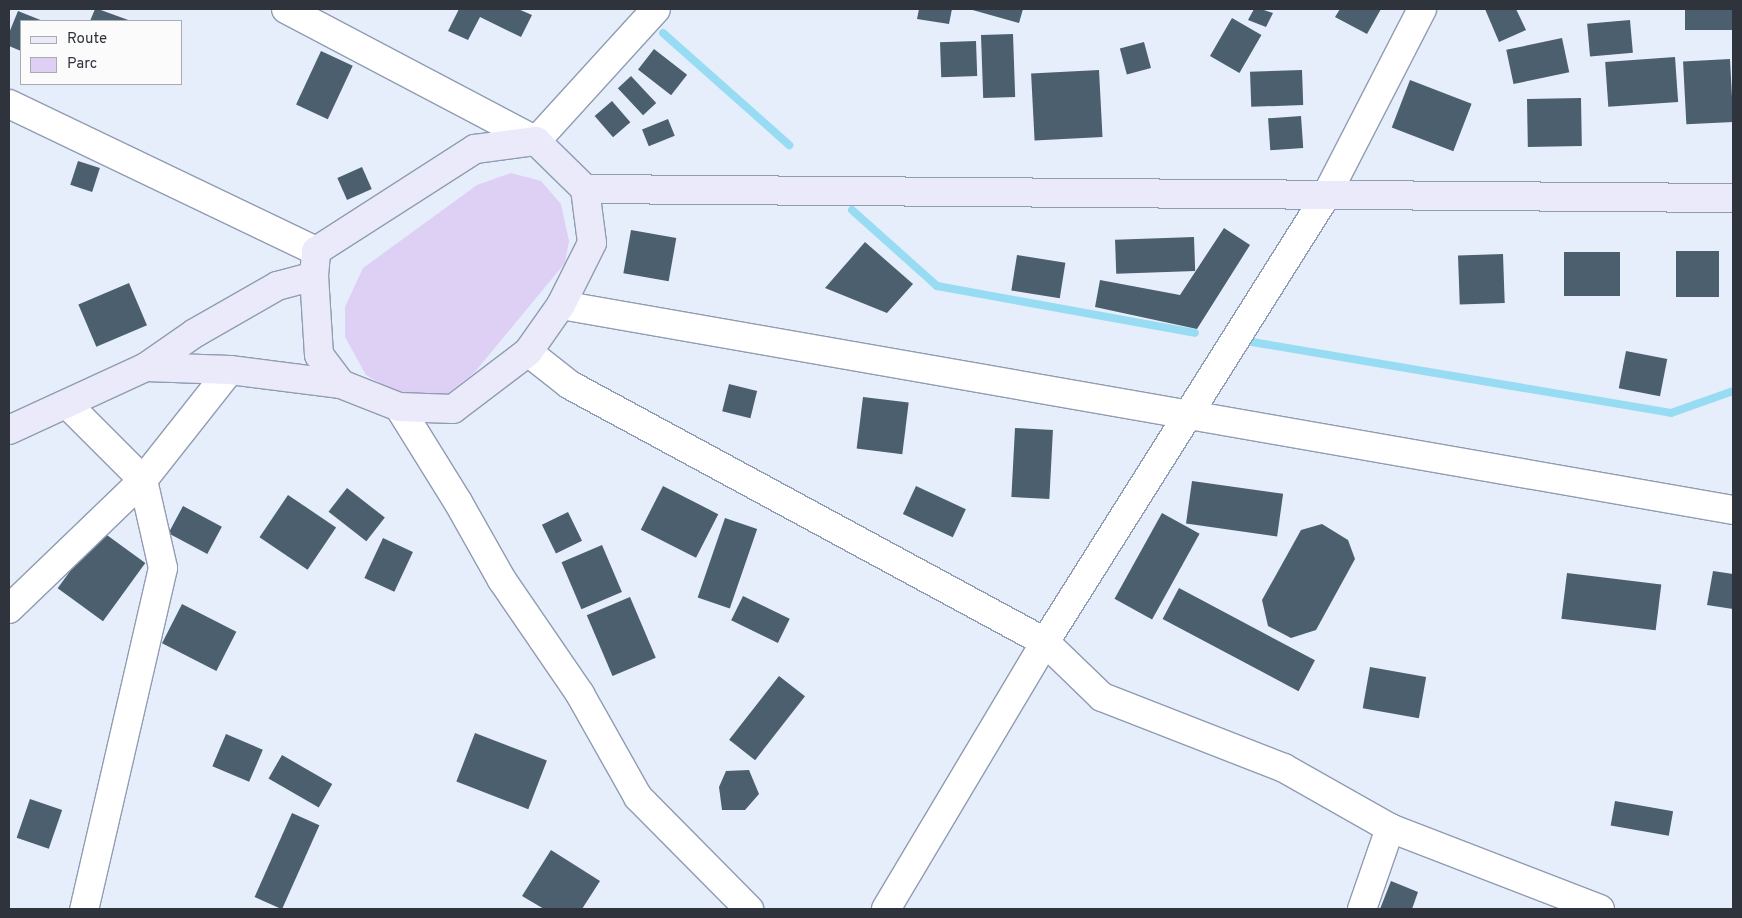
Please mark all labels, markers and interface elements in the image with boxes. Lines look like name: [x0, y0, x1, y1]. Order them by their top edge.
legend: [20, 20, 182, 85]
text: Route: [67, 30, 107, 49]
text: Parc: [67, 55, 97, 74]

